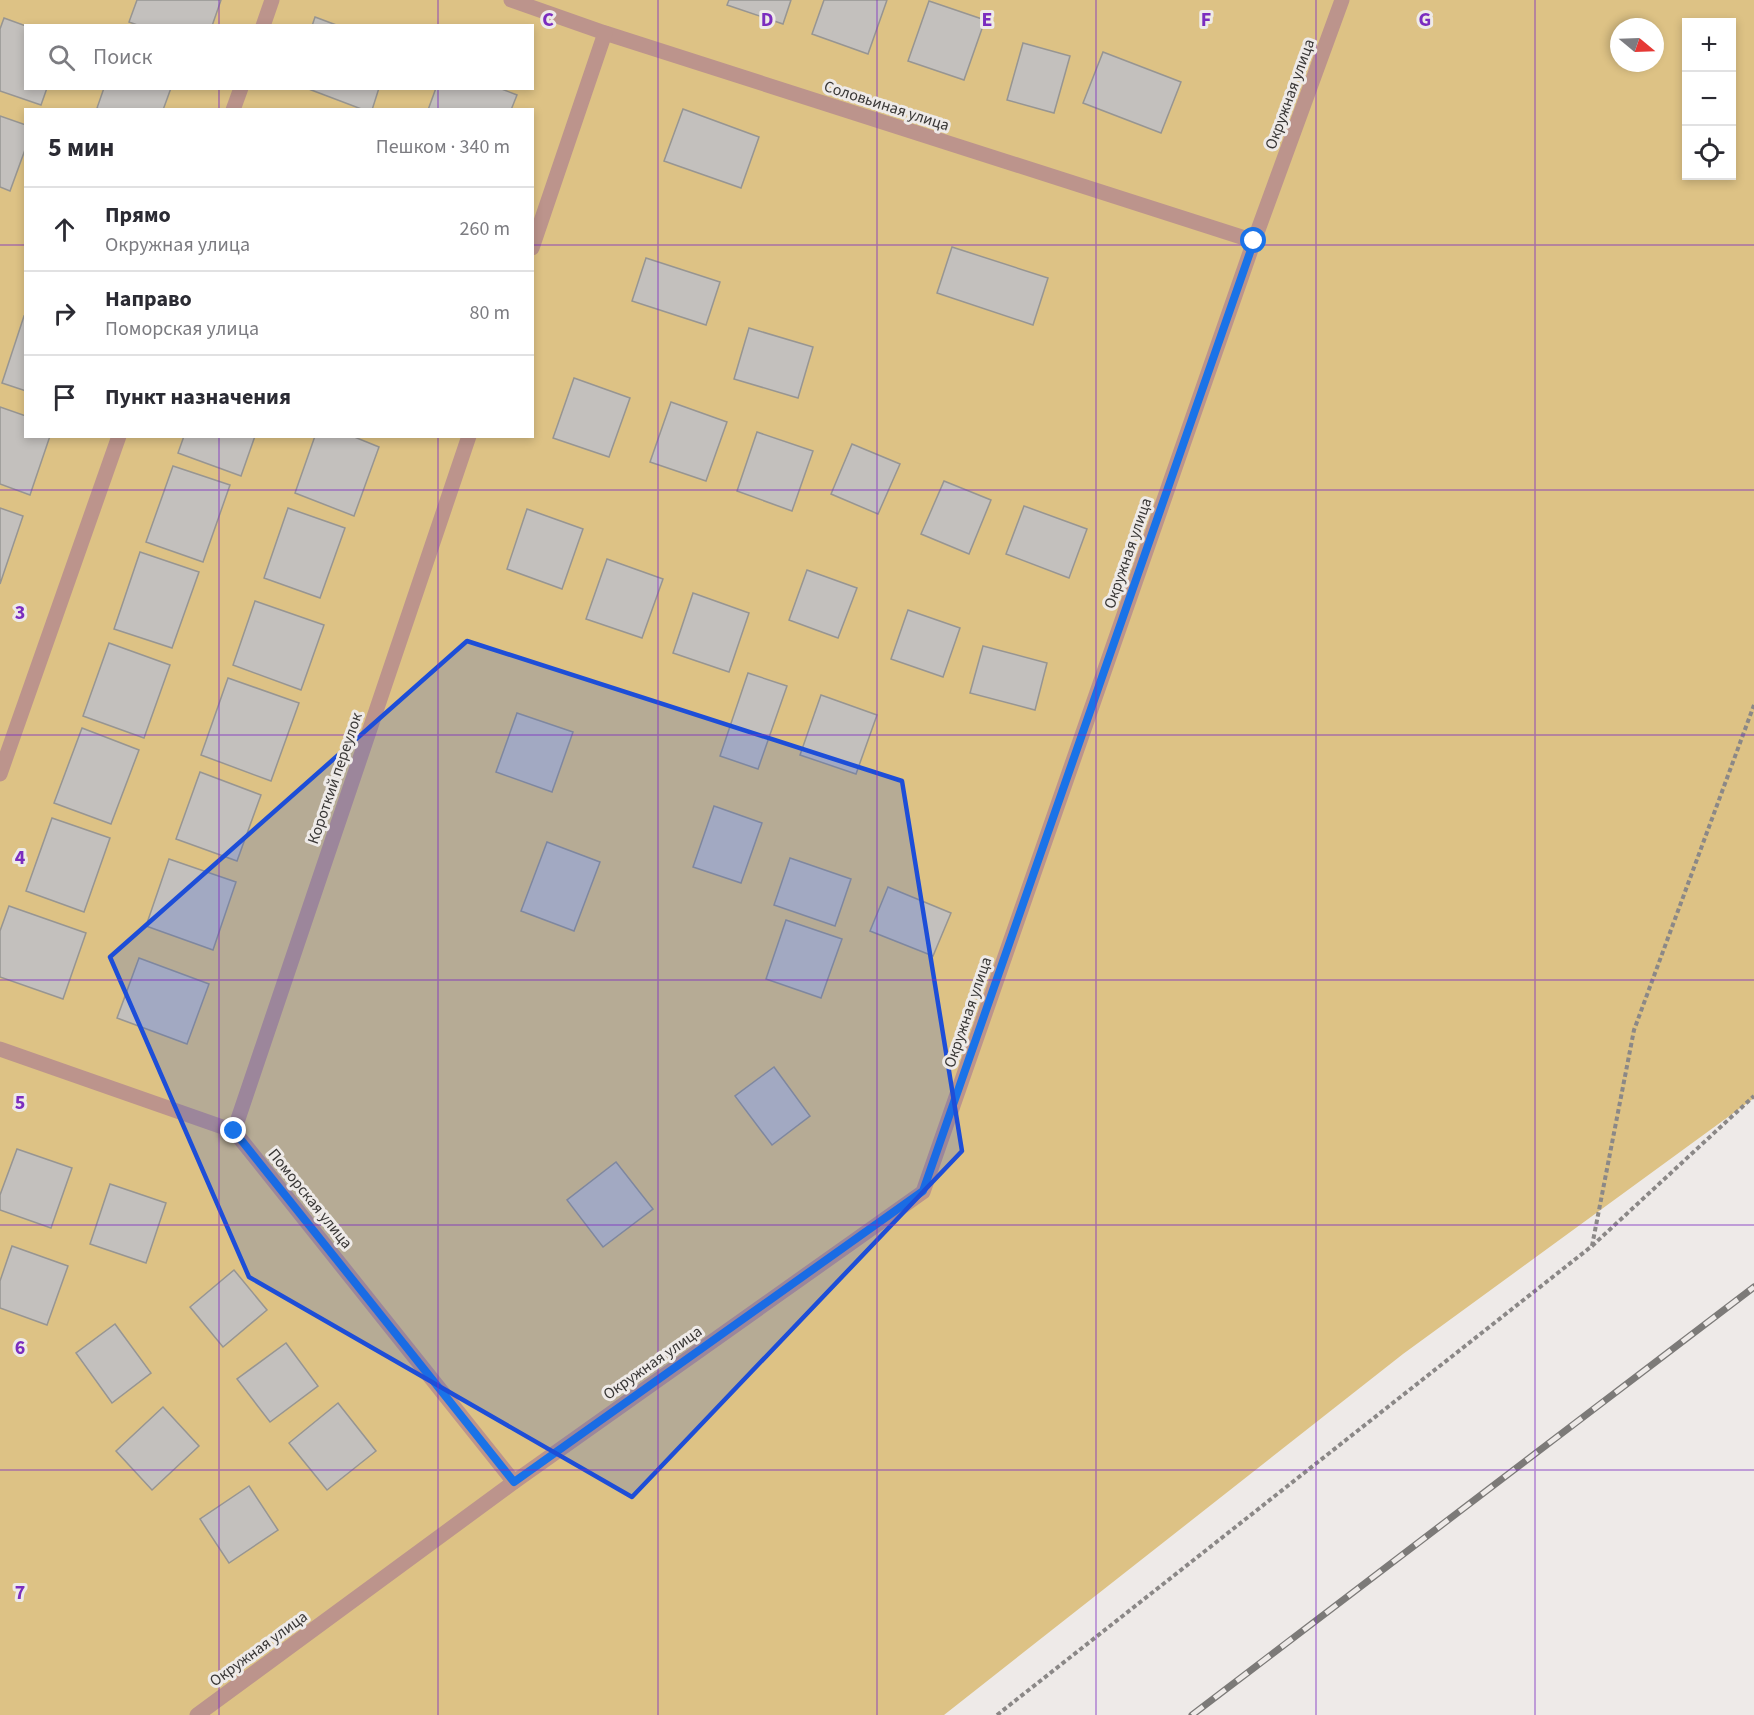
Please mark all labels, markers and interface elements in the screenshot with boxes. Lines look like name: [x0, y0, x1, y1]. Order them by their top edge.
text: C: [542, 6, 554, 34]
text: D: [761, 6, 773, 34]
text: E: [982, 6, 992, 34]
text: F: [1201, 6, 1211, 34]
text: G: [1419, 6, 1431, 34]
north arrow: [1610, 18, 1664, 72]
map controls: [1682, 18, 1736, 180]
button: +: [1682, 18, 1736, 72]
search box: [24, 24, 534, 90]
street label: Окружная улица: [1260, 36, 1320, 153]
icon: search: [45, 41, 78, 74]
text: Поиск: [93, 41, 152, 73]
button: −: [1682, 72, 1736, 126]
street label: Соловьиная улица: [821, 75, 952, 137]
button: locate: [1682, 126, 1736, 180]
text: 5 мин: [48, 129, 114, 166]
text: Пешком · 340 m: [376, 133, 510, 161]
text: Прямо: [105, 199, 171, 231]
icon: ahead: [48, 213, 81, 246]
text: 260 m: [460, 215, 510, 243]
route start: [1240, 227, 1266, 253]
text: Окружная улица: [105, 231, 250, 259]
text: Направо: [105, 283, 192, 315]
icon: right: [48, 297, 81, 330]
text: 80 m: [470, 299, 510, 327]
text: Поморская улица: [105, 315, 259, 343]
icon: arrive: [48, 381, 81, 414]
text: Пункт назначения: [105, 381, 291, 413]
street label: Окружная улица: [1099, 495, 1157, 612]
text: 3: [15, 599, 25, 627]
street label: Короткий переулок: [302, 710, 368, 847]
text: 4: [15, 844, 26, 872]
street label: Окружная улица: [939, 954, 997, 1071]
text: 5: [15, 1089, 25, 1117]
route end: [220, 1117, 246, 1143]
street label: Поморская улица: [263, 1144, 358, 1253]
street label: Окружная улица: [599, 1321, 706, 1405]
text: 6: [15, 1334, 25, 1362]
text: 7: [15, 1579, 25, 1607]
street label: Окружная улица: [205, 1606, 312, 1692]

